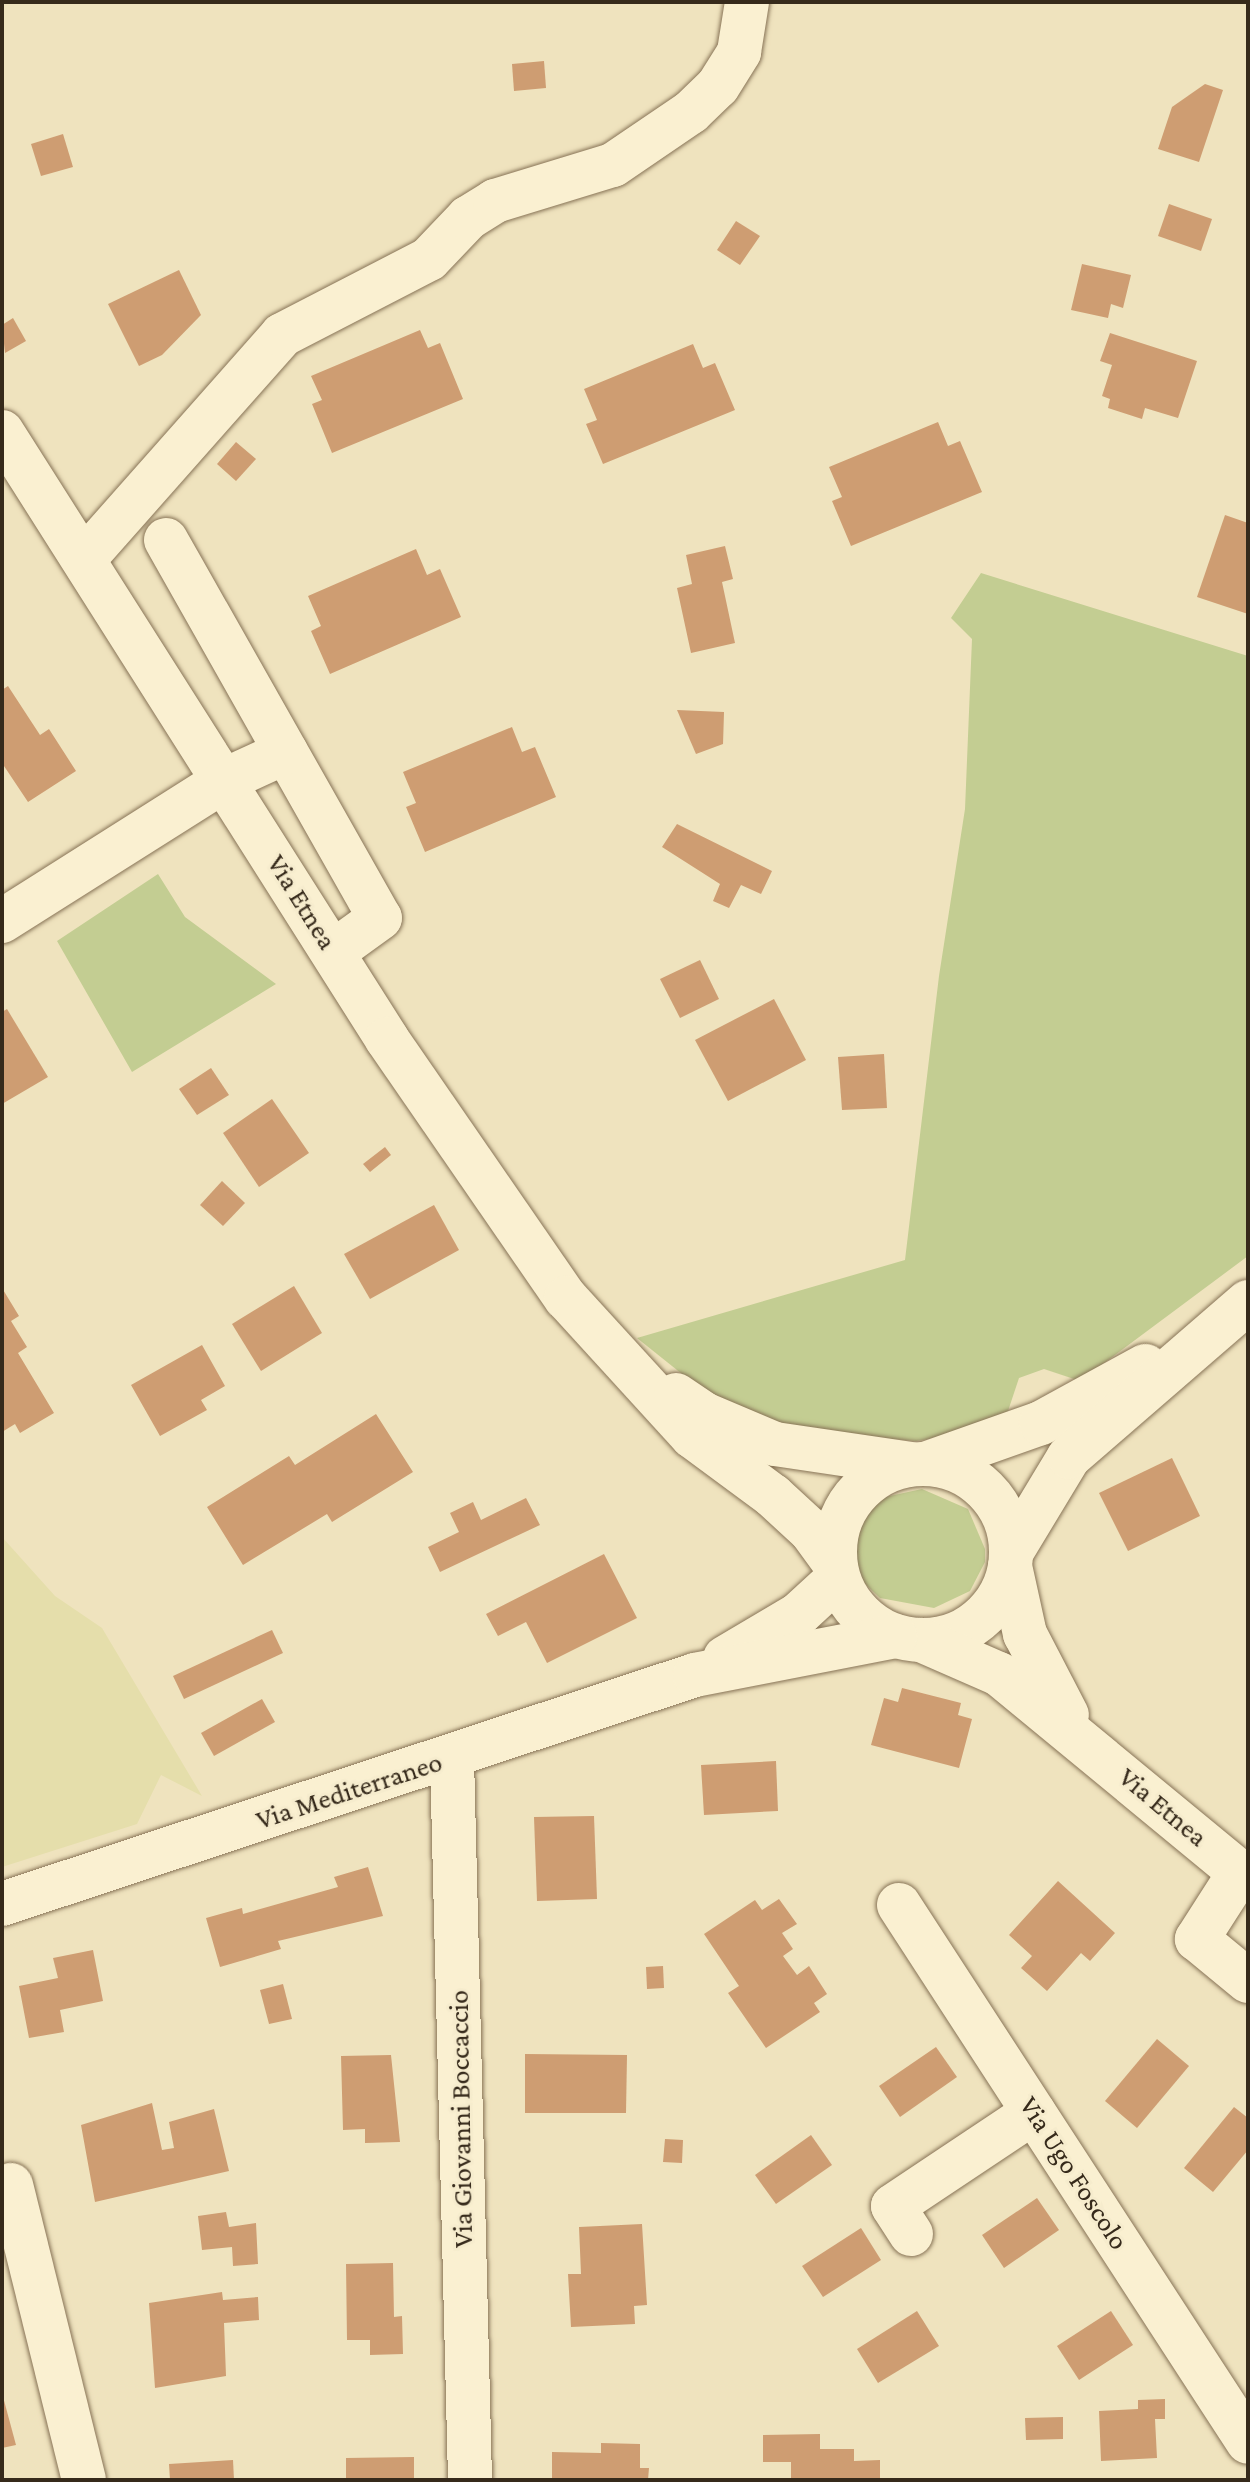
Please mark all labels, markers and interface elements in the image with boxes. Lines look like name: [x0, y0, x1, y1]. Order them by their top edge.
street label: Via Etnea: [260, 848, 344, 956]
street label: Via Mediterraneo: [252, 1745, 446, 1837]
street label: Via Etnea: [1112, 1760, 1214, 1854]
street label: Via Giovanni Boccaccio: [442, 1990, 480, 2248]
street label: Via Ugo Foscolo: [1012, 2090, 1136, 2256]

